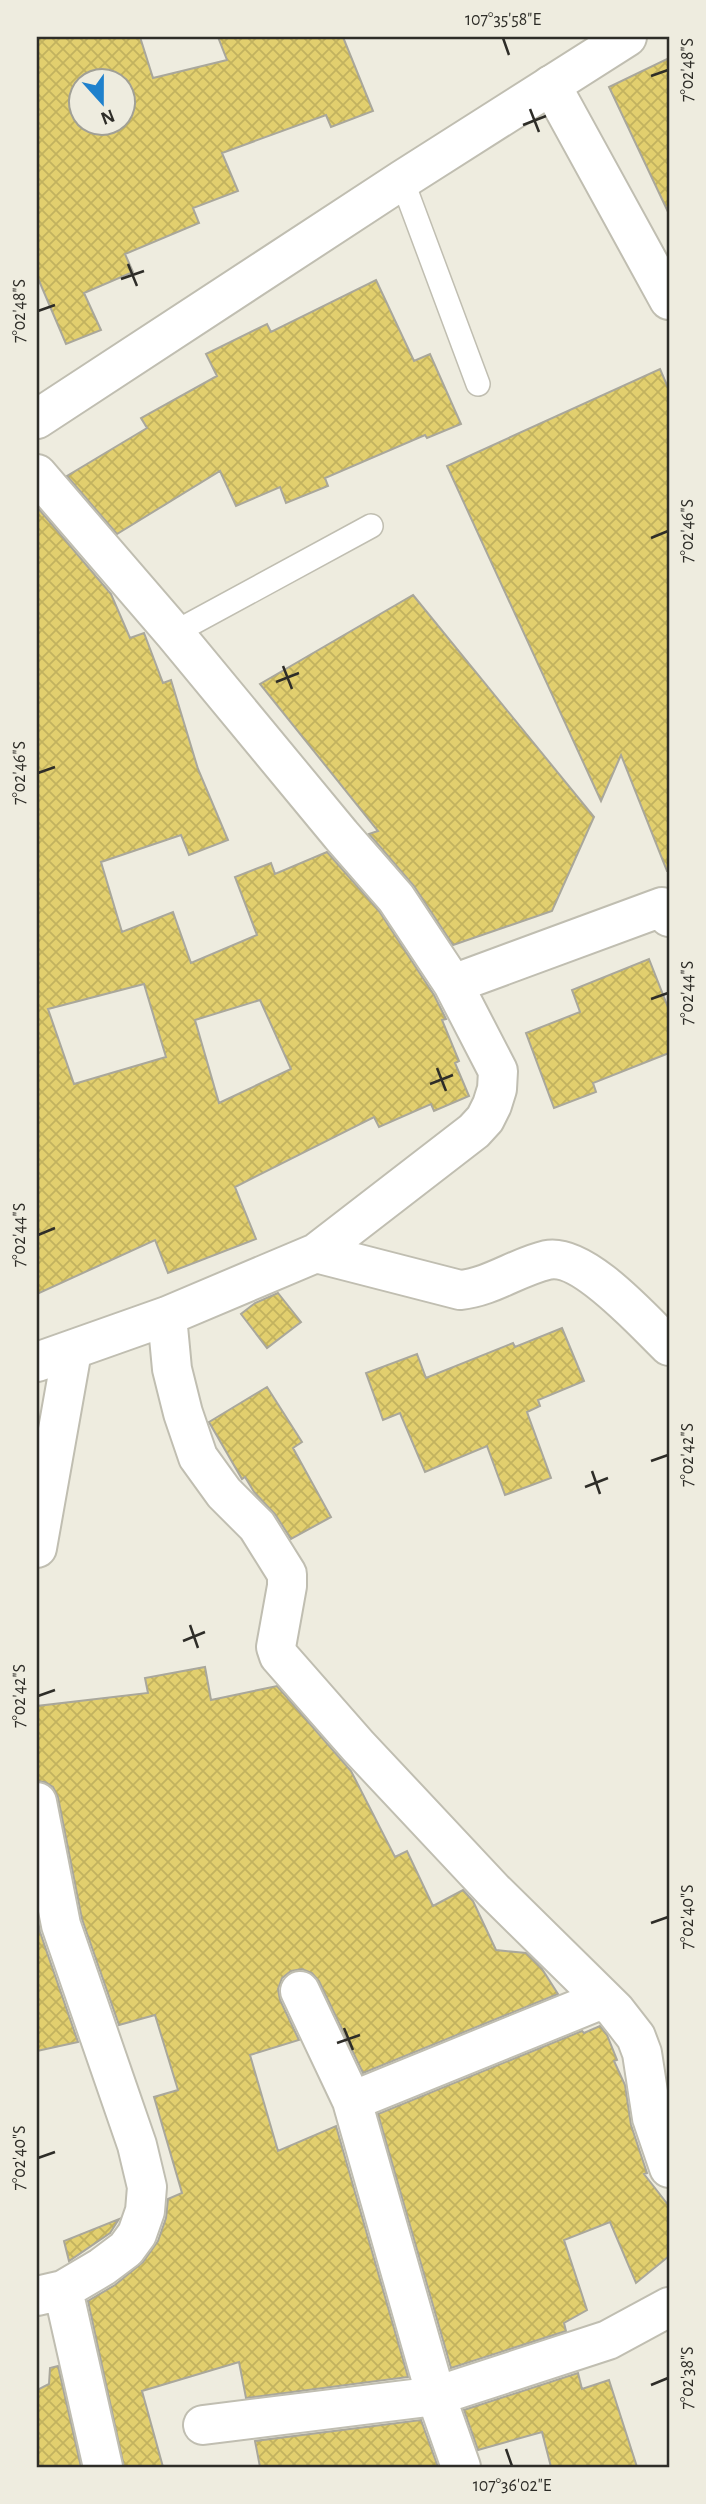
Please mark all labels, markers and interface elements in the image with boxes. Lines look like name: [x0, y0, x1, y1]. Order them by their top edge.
text: 107°35'58"E: [465, 11, 541, 29]
text: 7°02'48"S: [679, 38, 697, 102]
north arrow: [66, 66, 136, 136]
text: N: [98, 105, 117, 128]
text: 7°02'48"S: [11, 279, 29, 343]
text: 7°02'46"S: [679, 499, 697, 563]
text: 7°02'46"S: [11, 741, 29, 805]
text: 7°02'44"S: [679, 961, 697, 1025]
text: 7°02'44"S: [11, 1203, 29, 1267]
text: 7°02'42"S: [679, 1423, 697, 1487]
text: 7°02'42"S: [11, 1664, 29, 1728]
text: 7°02'40"S: [679, 1884, 697, 1950]
text: 7°02'40"S: [11, 2125, 29, 2191]
text: 7°02'38"S: [679, 2347, 697, 2409]
text: 107°36'02"E: [473, 2477, 552, 2495]

